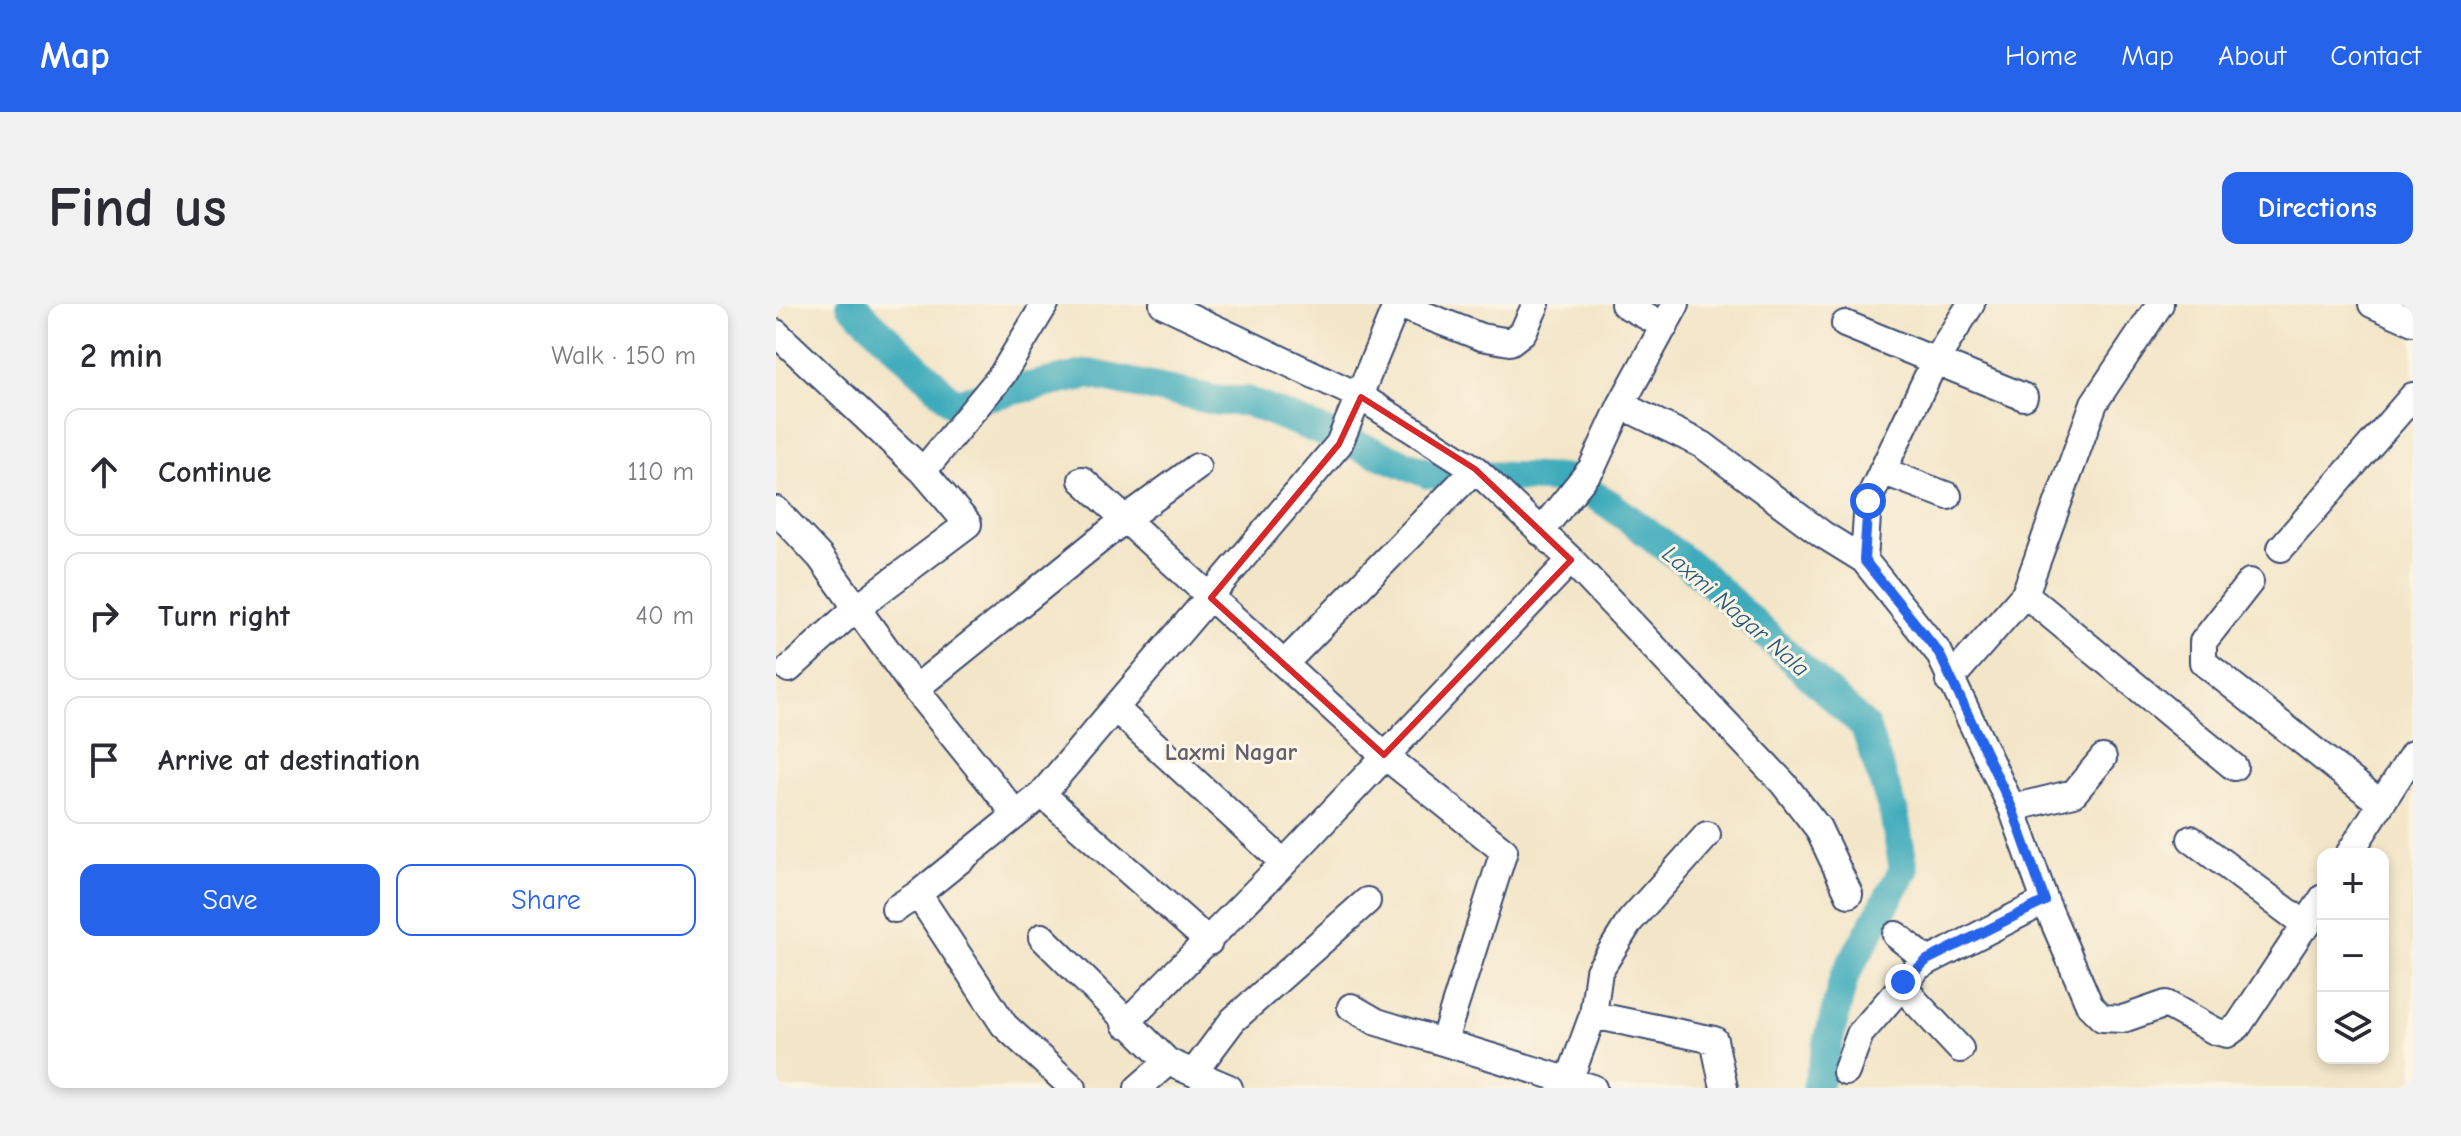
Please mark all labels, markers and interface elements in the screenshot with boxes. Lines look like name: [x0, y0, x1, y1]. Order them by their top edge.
text: Map: [40, 34, 110, 78]
text: Home: [2005, 40, 2077, 72]
text: Map: [2121, 40, 2174, 72]
text: About: [2218, 40, 2286, 72]
text: Contact: [2330, 40, 2421, 72]
button: Directions: [2222, 172, 2413, 244]
text: Find us: [48, 176, 227, 240]
text: 2 min: [80, 336, 163, 376]
text: Walk · 150 m: [551, 341, 696, 371]
icon: ahead: [82, 450, 126, 494]
text: Continue: [158, 455, 272, 490]
text: 110 m: [627, 457, 694, 487]
route start: [1850, 483, 1886, 519]
water label: Laxmi Nagar Nala: [1657, 540, 1815, 682]
icon: right: [82, 594, 126, 638]
text: Turn right: [158, 599, 290, 634]
text: 40 m: [635, 601, 694, 631]
icon: arrive: [82, 738, 126, 782]
district label: Laxmi Nagar: [1165, 738, 1298, 766]
text: Arrive at destination: [158, 743, 420, 778]
map controls: [2317, 848, 2389, 1064]
button: +: [2317, 848, 2389, 920]
button: Save: [80, 864, 380, 936]
button: Share: [396, 864, 696, 936]
button: −: [2317, 920, 2389, 992]
route end: [1885, 964, 1921, 1000]
button: layers: [2317, 992, 2389, 1064]

